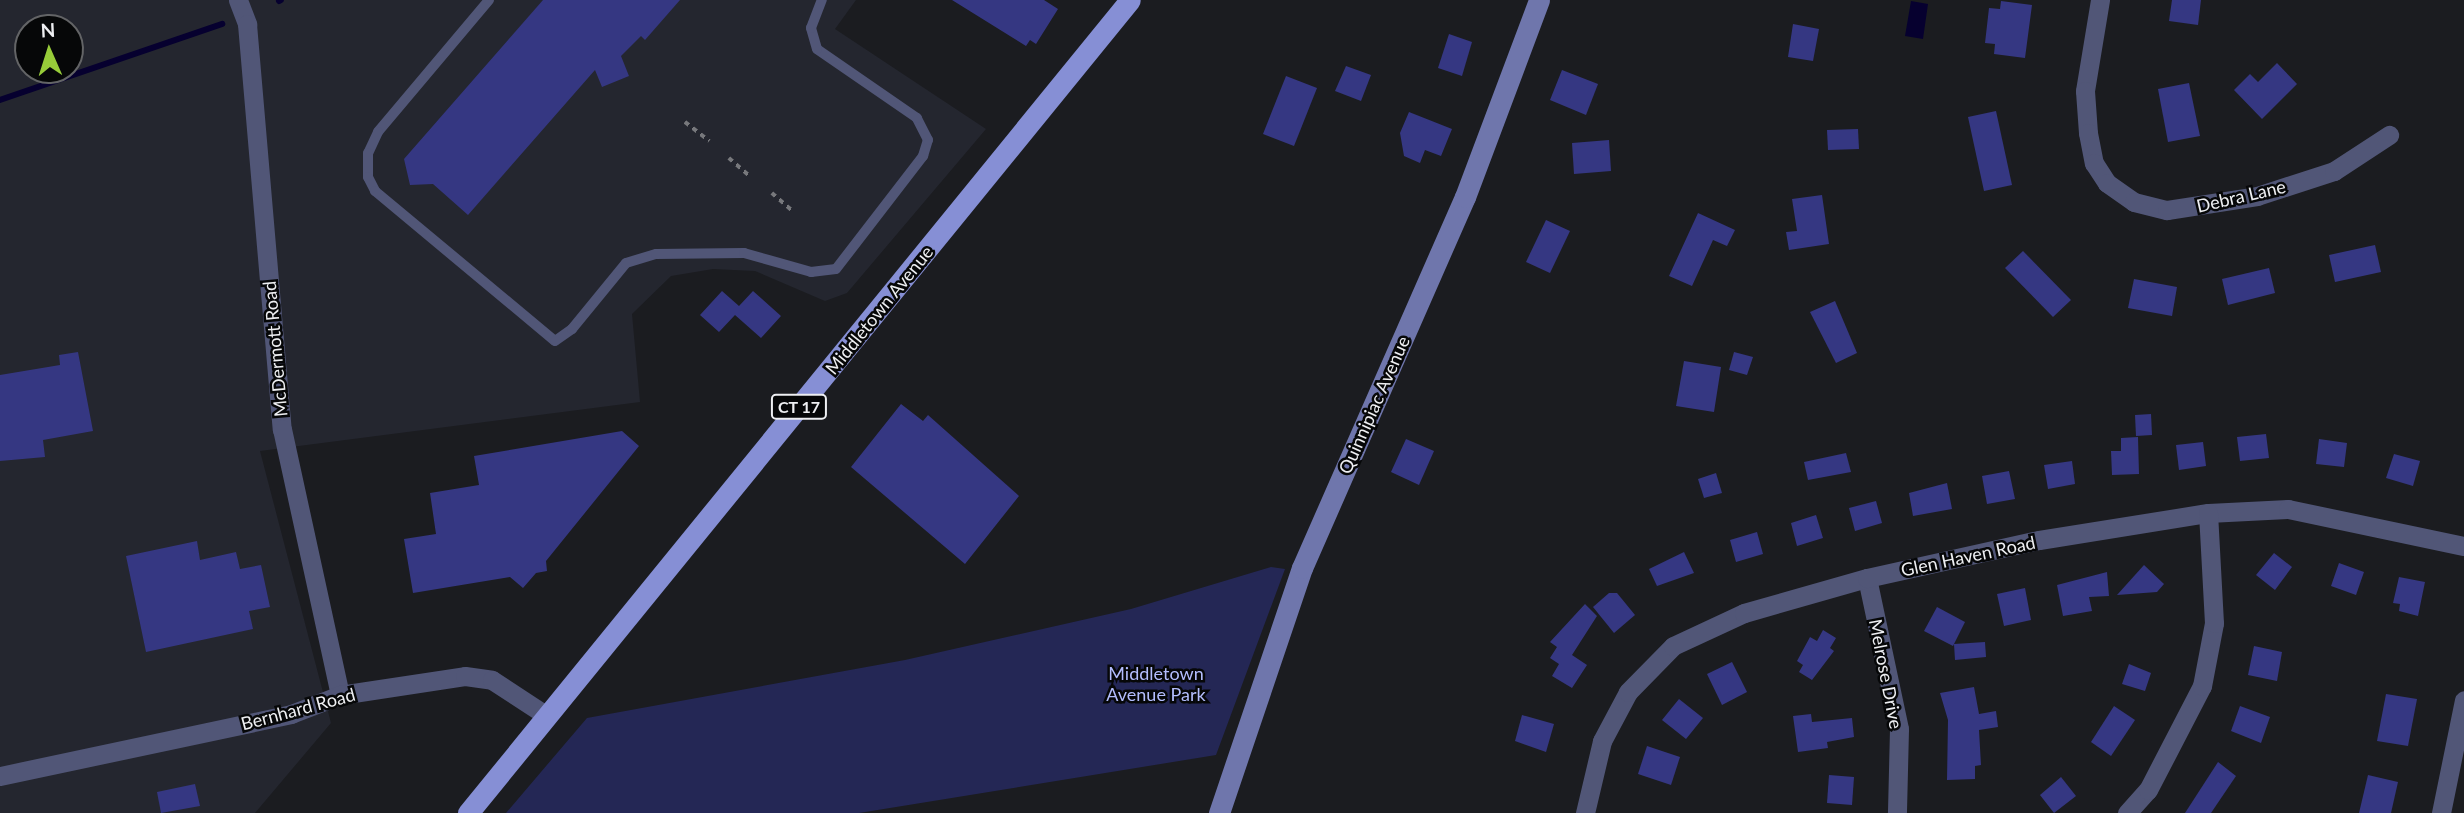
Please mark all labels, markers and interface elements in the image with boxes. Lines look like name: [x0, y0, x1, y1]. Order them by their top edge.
north arrow: [14, 14, 84, 84]
text: N: [40, 18, 56, 41]
street label: Debra Lane: [2194, 175, 2288, 217]
street label: Middletown Avenue: [820, 241, 938, 379]
street label: McDermott Road: [258, 280, 292, 418]
street label: Quinnipiac Avenue: [1334, 332, 1414, 478]
road number: CT 17: [769, 394, 829, 420]
street label: Glen Haven Road: [1899, 531, 2037, 581]
street label: Melrose Drive: [1865, 617, 1907, 731]
park label: Middletown Avenue Park: [1106, 663, 1206, 706]
street label: Bernhard Road: [239, 683, 357, 735]

